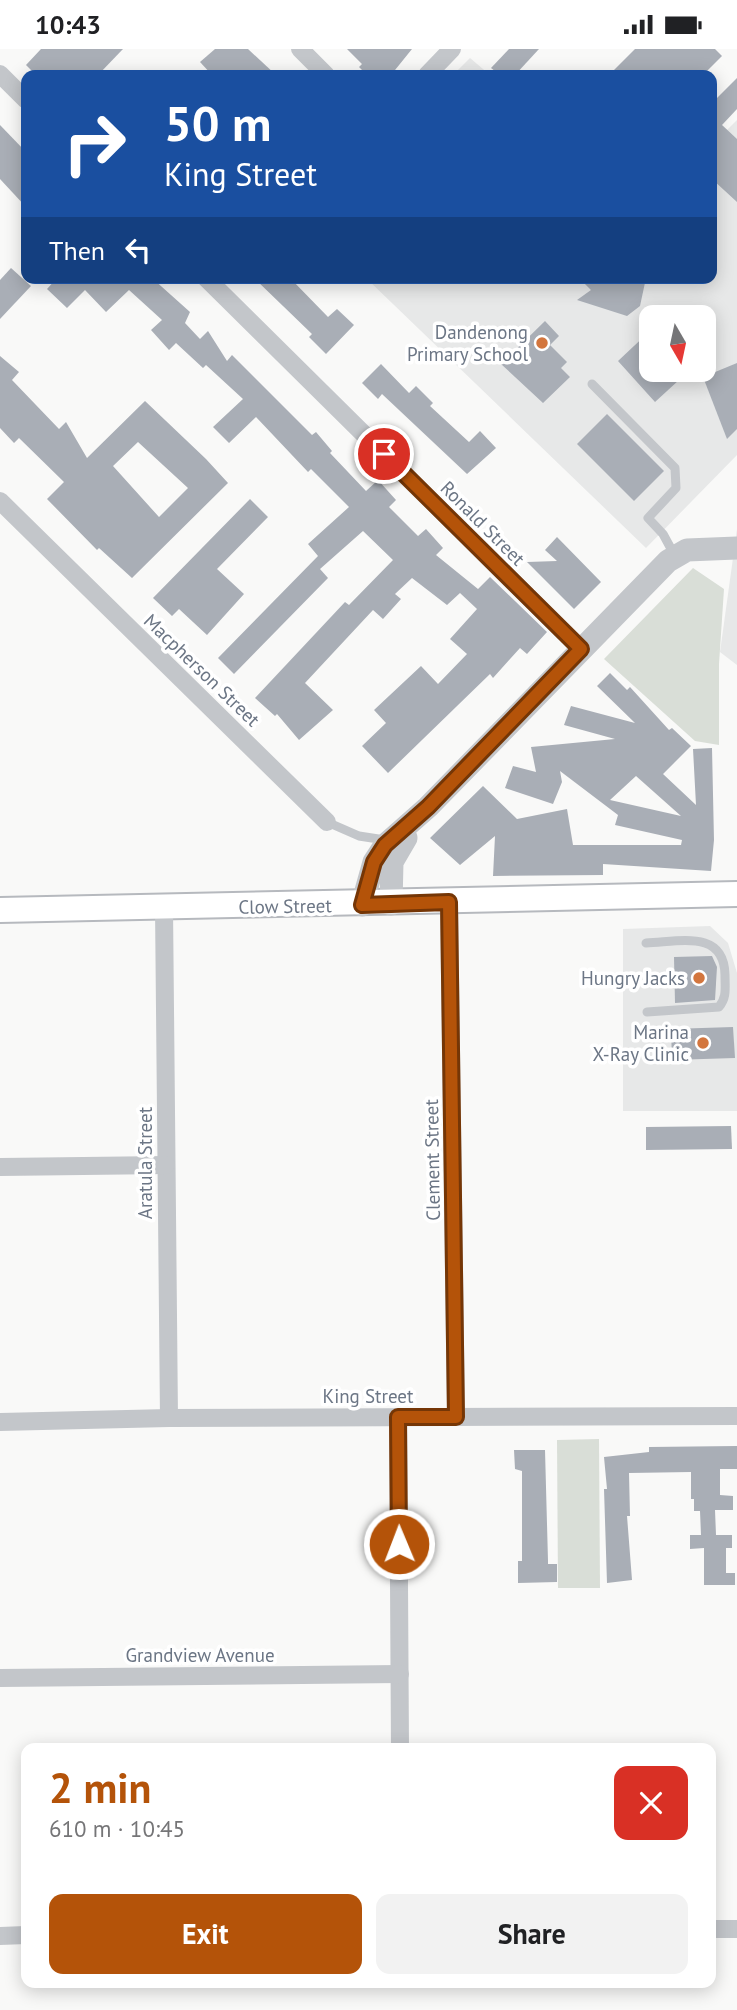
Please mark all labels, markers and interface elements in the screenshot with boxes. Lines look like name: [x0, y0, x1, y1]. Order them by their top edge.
text: 10:43: [35, 8, 101, 41]
text: 50 m: [164, 91, 271, 155]
icon: right: [49, 98, 140, 189]
text: King Street: [164, 153, 317, 195]
icon: left: [119, 231, 157, 269]
text: Then: [49, 234, 105, 267]
north arrow: [639, 305, 716, 381]
map controls: [639, 305, 716, 382]
place label: Dandenong Primary School: [407, 320, 528, 366]
marker: Dandenong Primary School: [534, 335, 550, 351]
pin: [354, 424, 414, 484]
icon: arrive: [365, 435, 403, 473]
street label: Ronald Street: [436, 476, 531, 571]
street label: Macpherson Street: [139, 609, 265, 732]
street label: Clow Street: [238, 893, 332, 919]
place label: Hungry Jacks: [581, 966, 685, 990]
marker: Hungry Jacks: [691, 970, 707, 986]
place label: Marina X-Ray Clinic: [593, 1020, 689, 1066]
marker: Marina X-Ray Clinic: [695, 1035, 711, 1051]
street label: Clement Street: [419, 1098, 445, 1221]
street label: Aratula Street: [133, 1106, 157, 1219]
street label: King Street: [323, 1384, 414, 1408]
position arrow: [362, 1507, 436, 1581]
street label: Grandview Avenue: [125, 1643, 275, 1667]
text: 2 min: [49, 1760, 151, 1815]
button: close: [614, 1766, 688, 1840]
text: 610 m · 10:45: [49, 1814, 185, 1843]
button: Exit: [49, 1894, 362, 1974]
button: Share: [376, 1894, 688, 1974]

